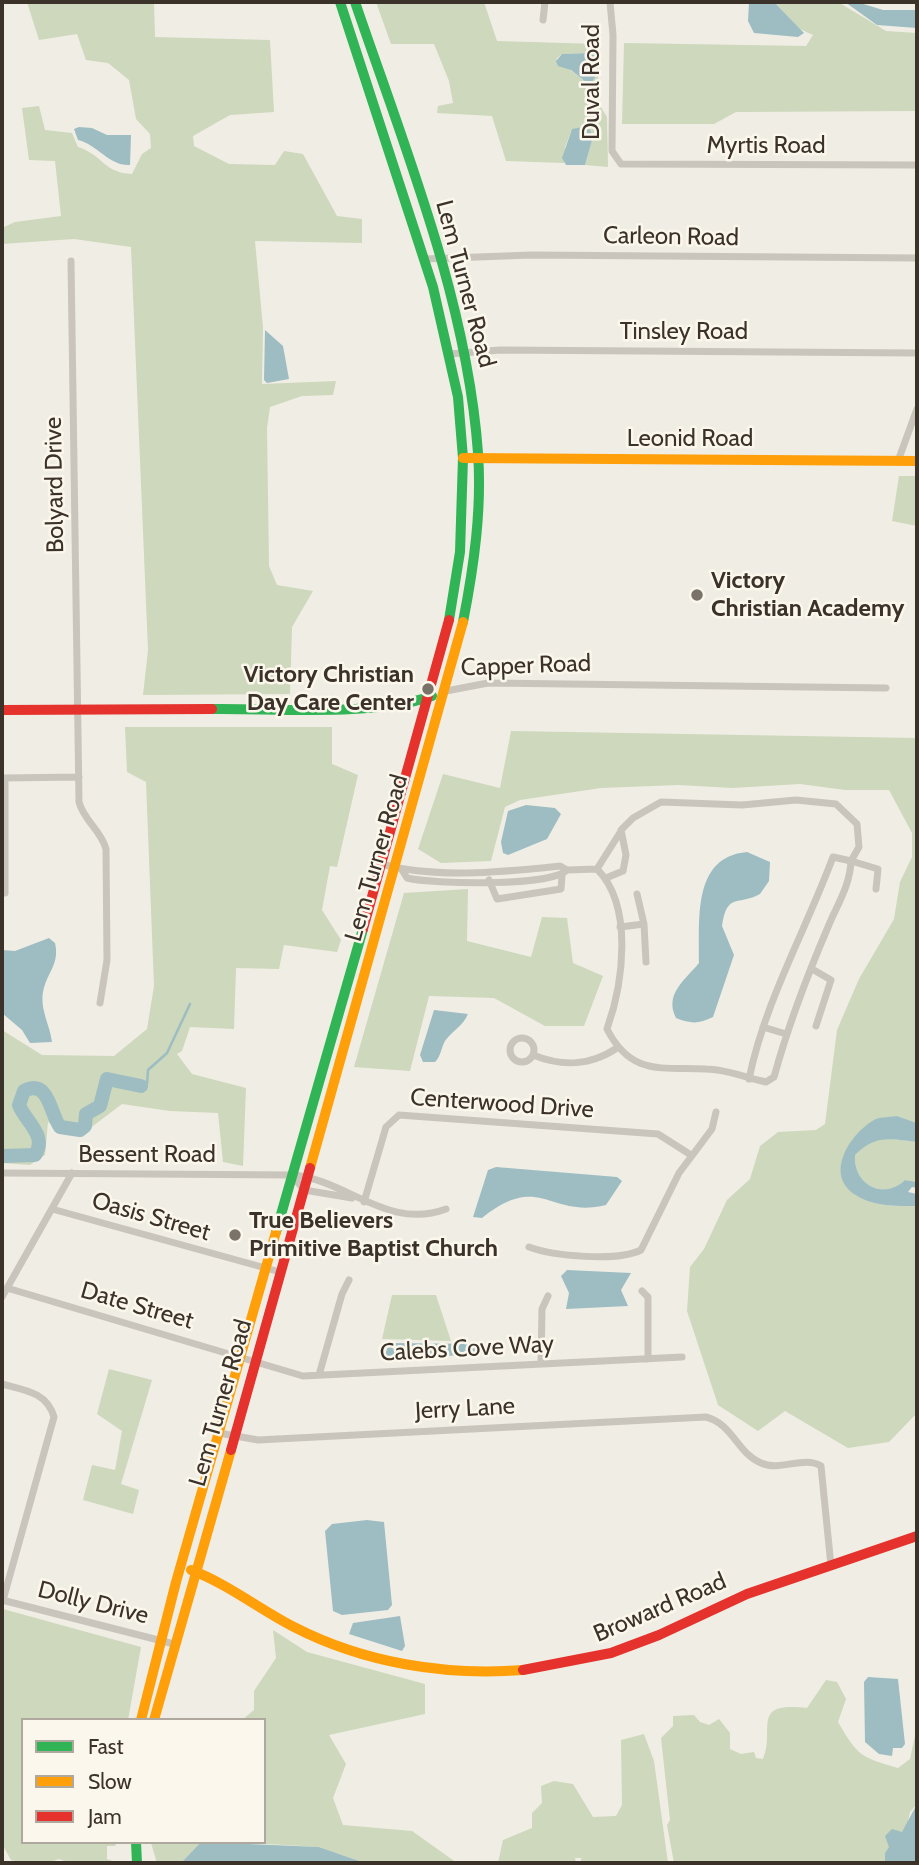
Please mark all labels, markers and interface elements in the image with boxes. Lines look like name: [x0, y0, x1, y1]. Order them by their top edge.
street label: Duval Road: [578, 24, 606, 140]
street label: Myrtis Road: [706, 132, 826, 160]
street label: Lem Turner Road: [429, 197, 501, 371]
street label: Carleon Road: [603, 221, 739, 253]
street label: Tinsley Road: [620, 318, 748, 346]
street label: Bolyard Drive: [39, 417, 71, 553]
street label: Leonid Road: [627, 425, 753, 453]
place label: Victory Christian Academy: [711, 567, 904, 623]
marker: Victory Christian Academy: [689, 587, 705, 603]
street label: Capper Road: [460, 649, 592, 683]
place label: Victory Christian Day Care Center: [244, 661, 414, 717]
marker: Victory Christian Day Care Center: [420, 681, 436, 697]
street label: Lem Turner Road: [339, 771, 415, 945]
street label: Centerwood Drive: [409, 1083, 595, 1125]
street label: Bessent Road: [78, 1141, 216, 1169]
street label: Oasis Street: [88, 1186, 214, 1248]
place label: True Believers Primitive Baptist Church: [249, 1207, 498, 1263]
marker: True Believers Primitive Baptist Church: [227, 1227, 243, 1243]
street label: Date Street: [77, 1276, 197, 1336]
street label: Lem Turner Road: [183, 1316, 259, 1490]
street label: Calebs Cove Way: [379, 1330, 555, 1368]
street label: Jerry Lane: [414, 1392, 516, 1426]
street label: Broward Road: [589, 1567, 731, 1649]
street label: Dolly Drive: [35, 1575, 151, 1631]
legend: [21, 1718, 266, 1844]
text: Fast: [88, 1734, 124, 1759]
text: Slow: [88, 1769, 132, 1794]
text: Jam: [88, 1804, 122, 1829]

